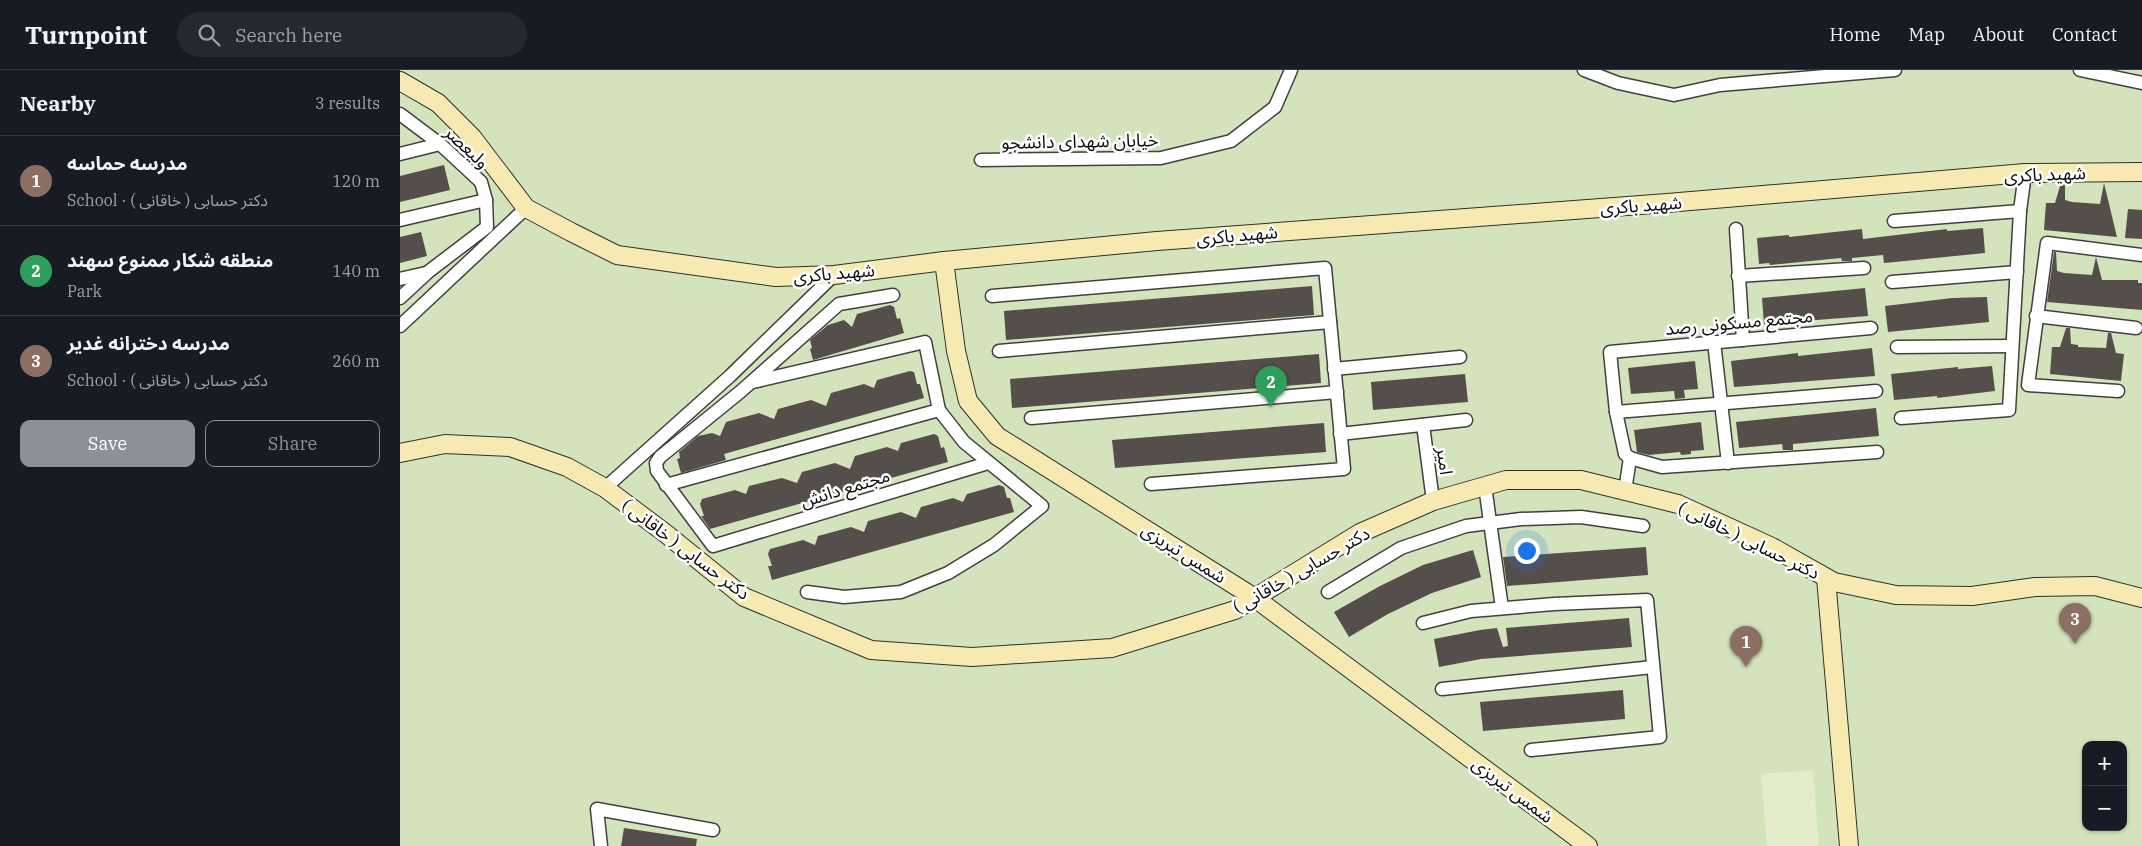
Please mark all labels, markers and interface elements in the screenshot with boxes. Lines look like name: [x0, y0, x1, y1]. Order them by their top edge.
search box: [177, 12, 527, 57]
text: Turnpoint: [25, 19, 147, 51]
icon: search: [195, 21, 223, 49]
text: Search here: [235, 23, 342, 47]
text: Home: [1829, 23, 1881, 46]
text: Map: [1909, 23, 1945, 46]
text: About: [1973, 23, 2024, 46]
text: Contact: [2052, 23, 2117, 46]
text: Nearby: [20, 89, 96, 117]
text: 3 results: [315, 93, 380, 113]
street label: ولیعصر: [439, 120, 494, 173]
street label: خیابان شهدای دانشجو: [1001, 128, 1159, 154]
text: مدرسه حماسه: [67, 151, 188, 175]
street label: شهید باکری: [2004, 161, 2086, 187]
text: 1: [31, 171, 41, 191]
text: 120 m: [332, 171, 380, 191]
text: School · دکتر حسابی ( خاقانی ): [67, 190, 268, 210]
street label: شهید باکری: [1599, 191, 1683, 219]
street label: شهید باکری: [1195, 220, 1279, 250]
text: منطقه شکار ممنوع سهند: [67, 248, 273, 272]
street label: شهید باکری: [792, 258, 876, 288]
text: 2: [31, 261, 41, 281]
text: 140 m: [332, 261, 380, 281]
text: Park: [67, 281, 102, 301]
street label: مجتمع مسکونی رصد: [1664, 304, 1814, 343]
text: مدرسه دخترانه غدیر: [67, 331, 230, 355]
text: 3: [31, 351, 41, 371]
text: 260 m: [332, 351, 380, 371]
pin: 2: [1255, 366, 1287, 407]
text: School · دکتر حسابی ( خاقانی ): [67, 370, 268, 390]
button: Save: [20, 420, 195, 467]
button: Share: [205, 420, 380, 467]
street label: امیر: [1432, 445, 1458, 476]
street label: مجتمع دانش: [797, 464, 893, 515]
street label: دکتر حسابی ( خاقانی ): [617, 493, 755, 605]
street label: دکتر حسابی ( خاقانی ): [1674, 496, 1824, 584]
street label: شمس تبریزی: [1137, 518, 1231, 588]
street label: دکتر حسابی ( خاقانی ): [1228, 521, 1374, 619]
your location: [1514, 538, 1540, 564]
pin: 3: [2059, 603, 2091, 644]
pin: 1: [1730, 626, 1762, 667]
map controls: [2082, 741, 2127, 831]
button: +: [2082, 741, 2127, 786]
street label: شمس تبریزی: [1468, 752, 1558, 828]
button: −: [2082, 786, 2127, 831]

